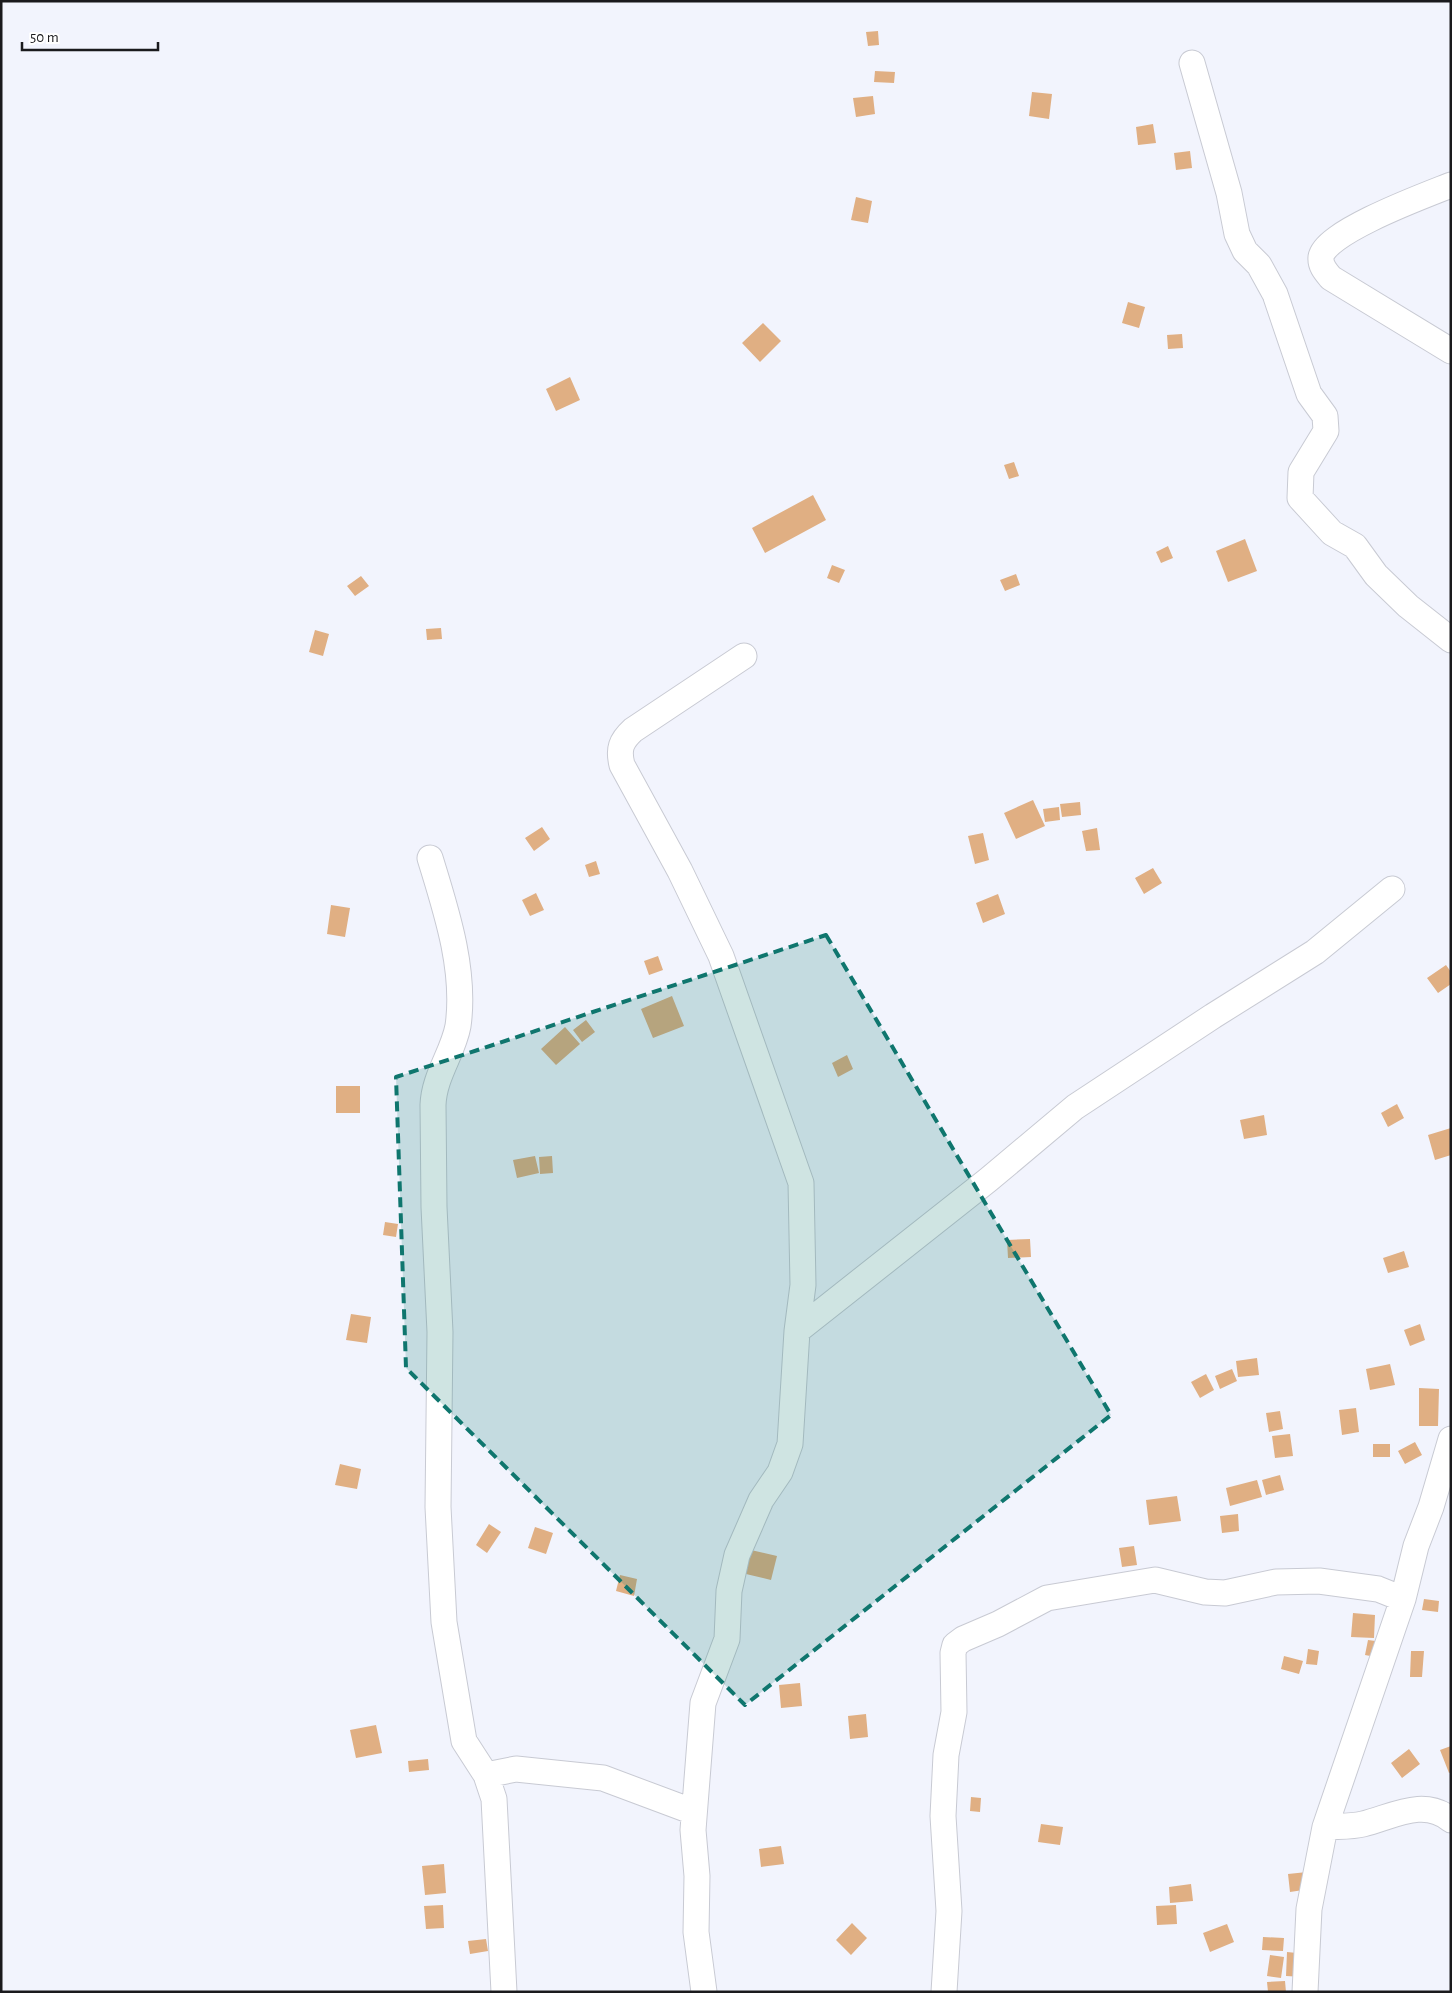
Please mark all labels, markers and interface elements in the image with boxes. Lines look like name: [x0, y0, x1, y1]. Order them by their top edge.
scale bar: [22, 20, 159, 52]
text: 50 m: [30, 30, 59, 45]

